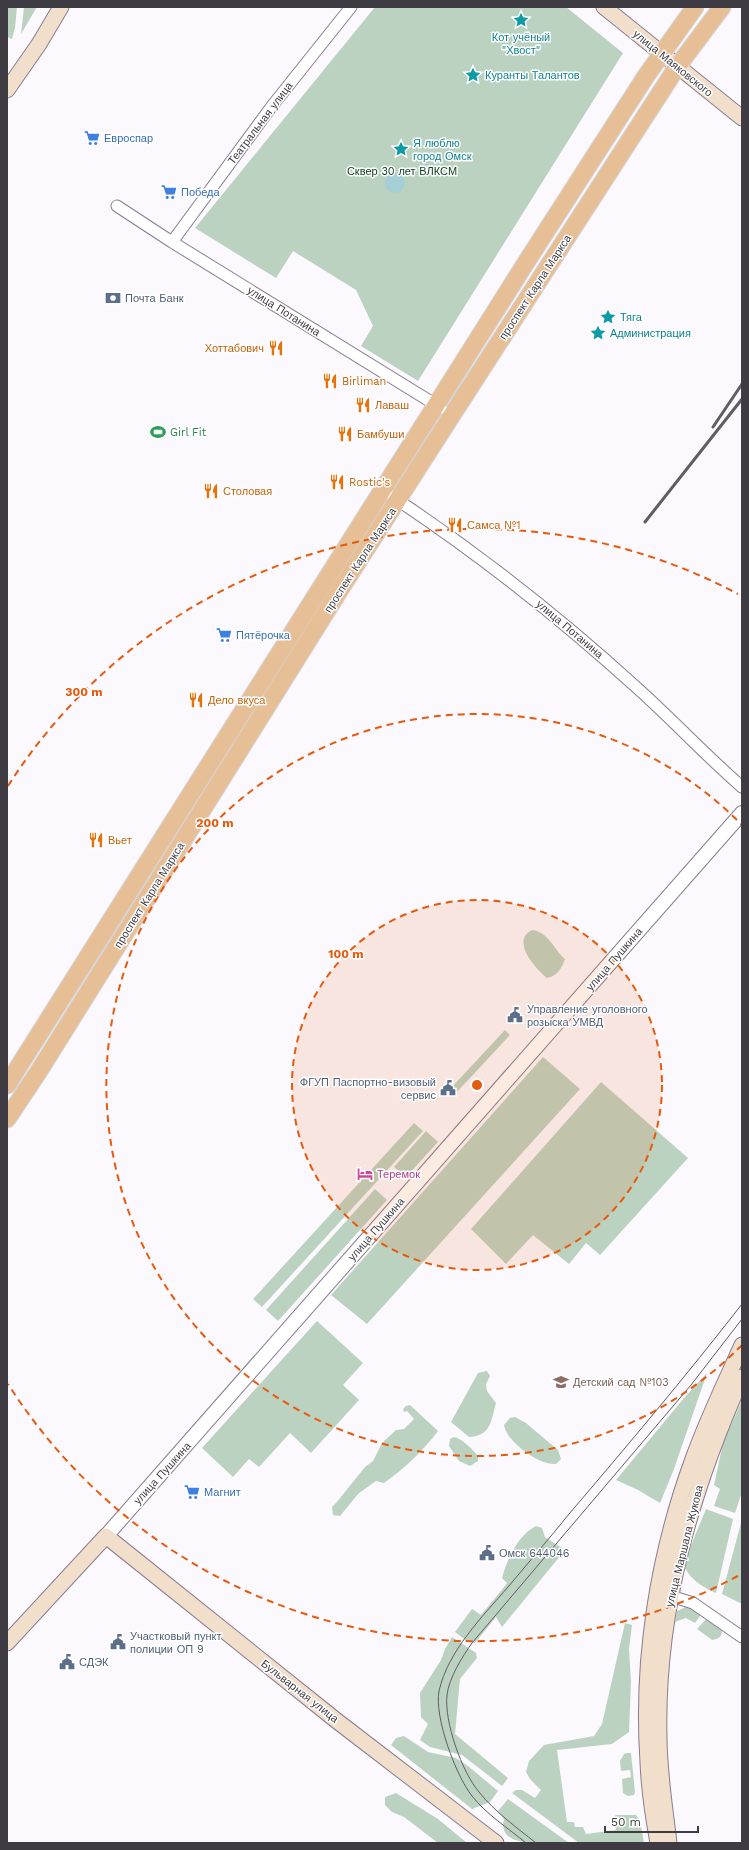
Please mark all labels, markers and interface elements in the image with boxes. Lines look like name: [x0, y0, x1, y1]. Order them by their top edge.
place icon: Кот учёный "Хвост": [512, 11, 530, 29]
street label: улица Маяковского: [630, 27, 715, 99]
place label: Кот учёный "Хвост": [492, 31, 550, 57]
place icon: Куранты Талантов: [464, 66, 482, 84]
place label: Куранты Талантов: [485, 69, 580, 82]
street label: Театральная улица: [225, 79, 296, 167]
supermarket icon: Евроспар: [83, 129, 101, 147]
place label: Евроспар: [104, 132, 153, 145]
place label: Я люблю город Омск: [413, 137, 472, 163]
place icon: Я люблю город Омск: [392, 140, 410, 158]
park label: Сквер 30 лет ВЛКСМ: [347, 165, 457, 178]
supermarket icon: Победа: [160, 183, 178, 201]
place label: Победа: [181, 186, 220, 199]
street label: проспект Карла Маркса: [497, 232, 575, 342]
street label: улица Потанина: [245, 284, 323, 339]
bank icon: Почта Банк: [104, 289, 122, 307]
place label: Почта Банк: [125, 292, 184, 305]
place icon: Тяга: [599, 308, 617, 326]
place label: Тяга: [620, 311, 643, 324]
place icon: Администрация: [589, 324, 607, 342]
place label: Администрация: [610, 327, 691, 340]
restaurant icon: Хоттабович: [267, 339, 285, 357]
place label: Хоттабович: [205, 342, 264, 355]
restaurant icon: Birliman: [321, 372, 339, 390]
place label: Birliman: [342, 375, 386, 388]
restaurant icon: Лаваш: [354, 396, 372, 414]
place label: Лаваш: [375, 399, 409, 412]
sports icon: Girl Fit: [149, 423, 167, 441]
restaurant icon: Бамбуши: [336, 425, 354, 443]
place label: Girl Fit: [170, 426, 207, 439]
place label: Бамбуши: [357, 428, 404, 441]
restaurant icon: Rostic's: [328, 473, 346, 491]
place label: Rostic's: [349, 476, 391, 489]
restaurant icon: Столовая: [202, 482, 220, 500]
place label: Столовая: [223, 485, 272, 498]
street label: проспект Карла Маркса: [322, 505, 400, 615]
restaurant icon: Самса №1: [446, 516, 464, 534]
place label: Самса №1: [467, 519, 520, 532]
street label: улица Потанина: [534, 598, 606, 662]
supermarket icon: Пятёрочка: [215, 626, 233, 644]
place label: Пятёрочка: [236, 629, 291, 642]
text: 300 m: [65, 685, 103, 699]
restaurant icon: Дело вкуса: [187, 691, 205, 709]
place label: Дело вкуса: [208, 694, 266, 707]
text: 200 m: [196, 816, 234, 830]
restaurant icon: Вьет: [87, 831, 105, 849]
place label: Вьет: [108, 834, 132, 847]
street label: проспект Карла Маркса: [112, 839, 188, 950]
street label: улица Пушкина: [583, 924, 646, 994]
text: 100 m: [328, 947, 364, 961]
place label: Управление уголовного розыска УМВД: [527, 1003, 648, 1029]
public building icon: Управление уголовного розыска УМВД: [506, 1006, 524, 1024]
place label: ФГУП Паспортно-визовый сервис: [300, 1076, 436, 1102]
centre of rings: [470, 1078, 484, 1092]
public building icon: ФГУП Паспортно-визовый сервис: [439, 1079, 457, 1097]
hotel icon: Теремок: [356, 1165, 374, 1183]
place label: Теремок: [377, 1168, 420, 1181]
street label: улица Пушкина: [345, 1194, 408, 1264]
school or university icon: Детский сад №103: [552, 1373, 570, 1391]
place label: Детский сад №103: [573, 1376, 669, 1389]
street label: улица Пушкина: [131, 1439, 194, 1507]
supermarket icon: Магнит: [183, 1483, 201, 1501]
street label: улица Маршала Жукова: [663, 1483, 706, 1608]
place label: Магнит: [204, 1486, 241, 1499]
public building icon: Омск 644046: [478, 1544, 496, 1562]
place label: Омск 644046: [499, 1547, 570, 1560]
place label: Участковый пункт полиции ОП 9: [130, 1630, 222, 1656]
public building icon: Участковый пункт полиции ОП 9: [109, 1633, 127, 1651]
public building icon: СДЭК: [58, 1653, 76, 1671]
place label: СДЭК: [79, 1656, 109, 1669]
street label: Бульварная улица: [258, 1657, 342, 1726]
scale bar: [605, 1808, 698, 1834]
text: 50 m: [611, 1815, 641, 1829]

